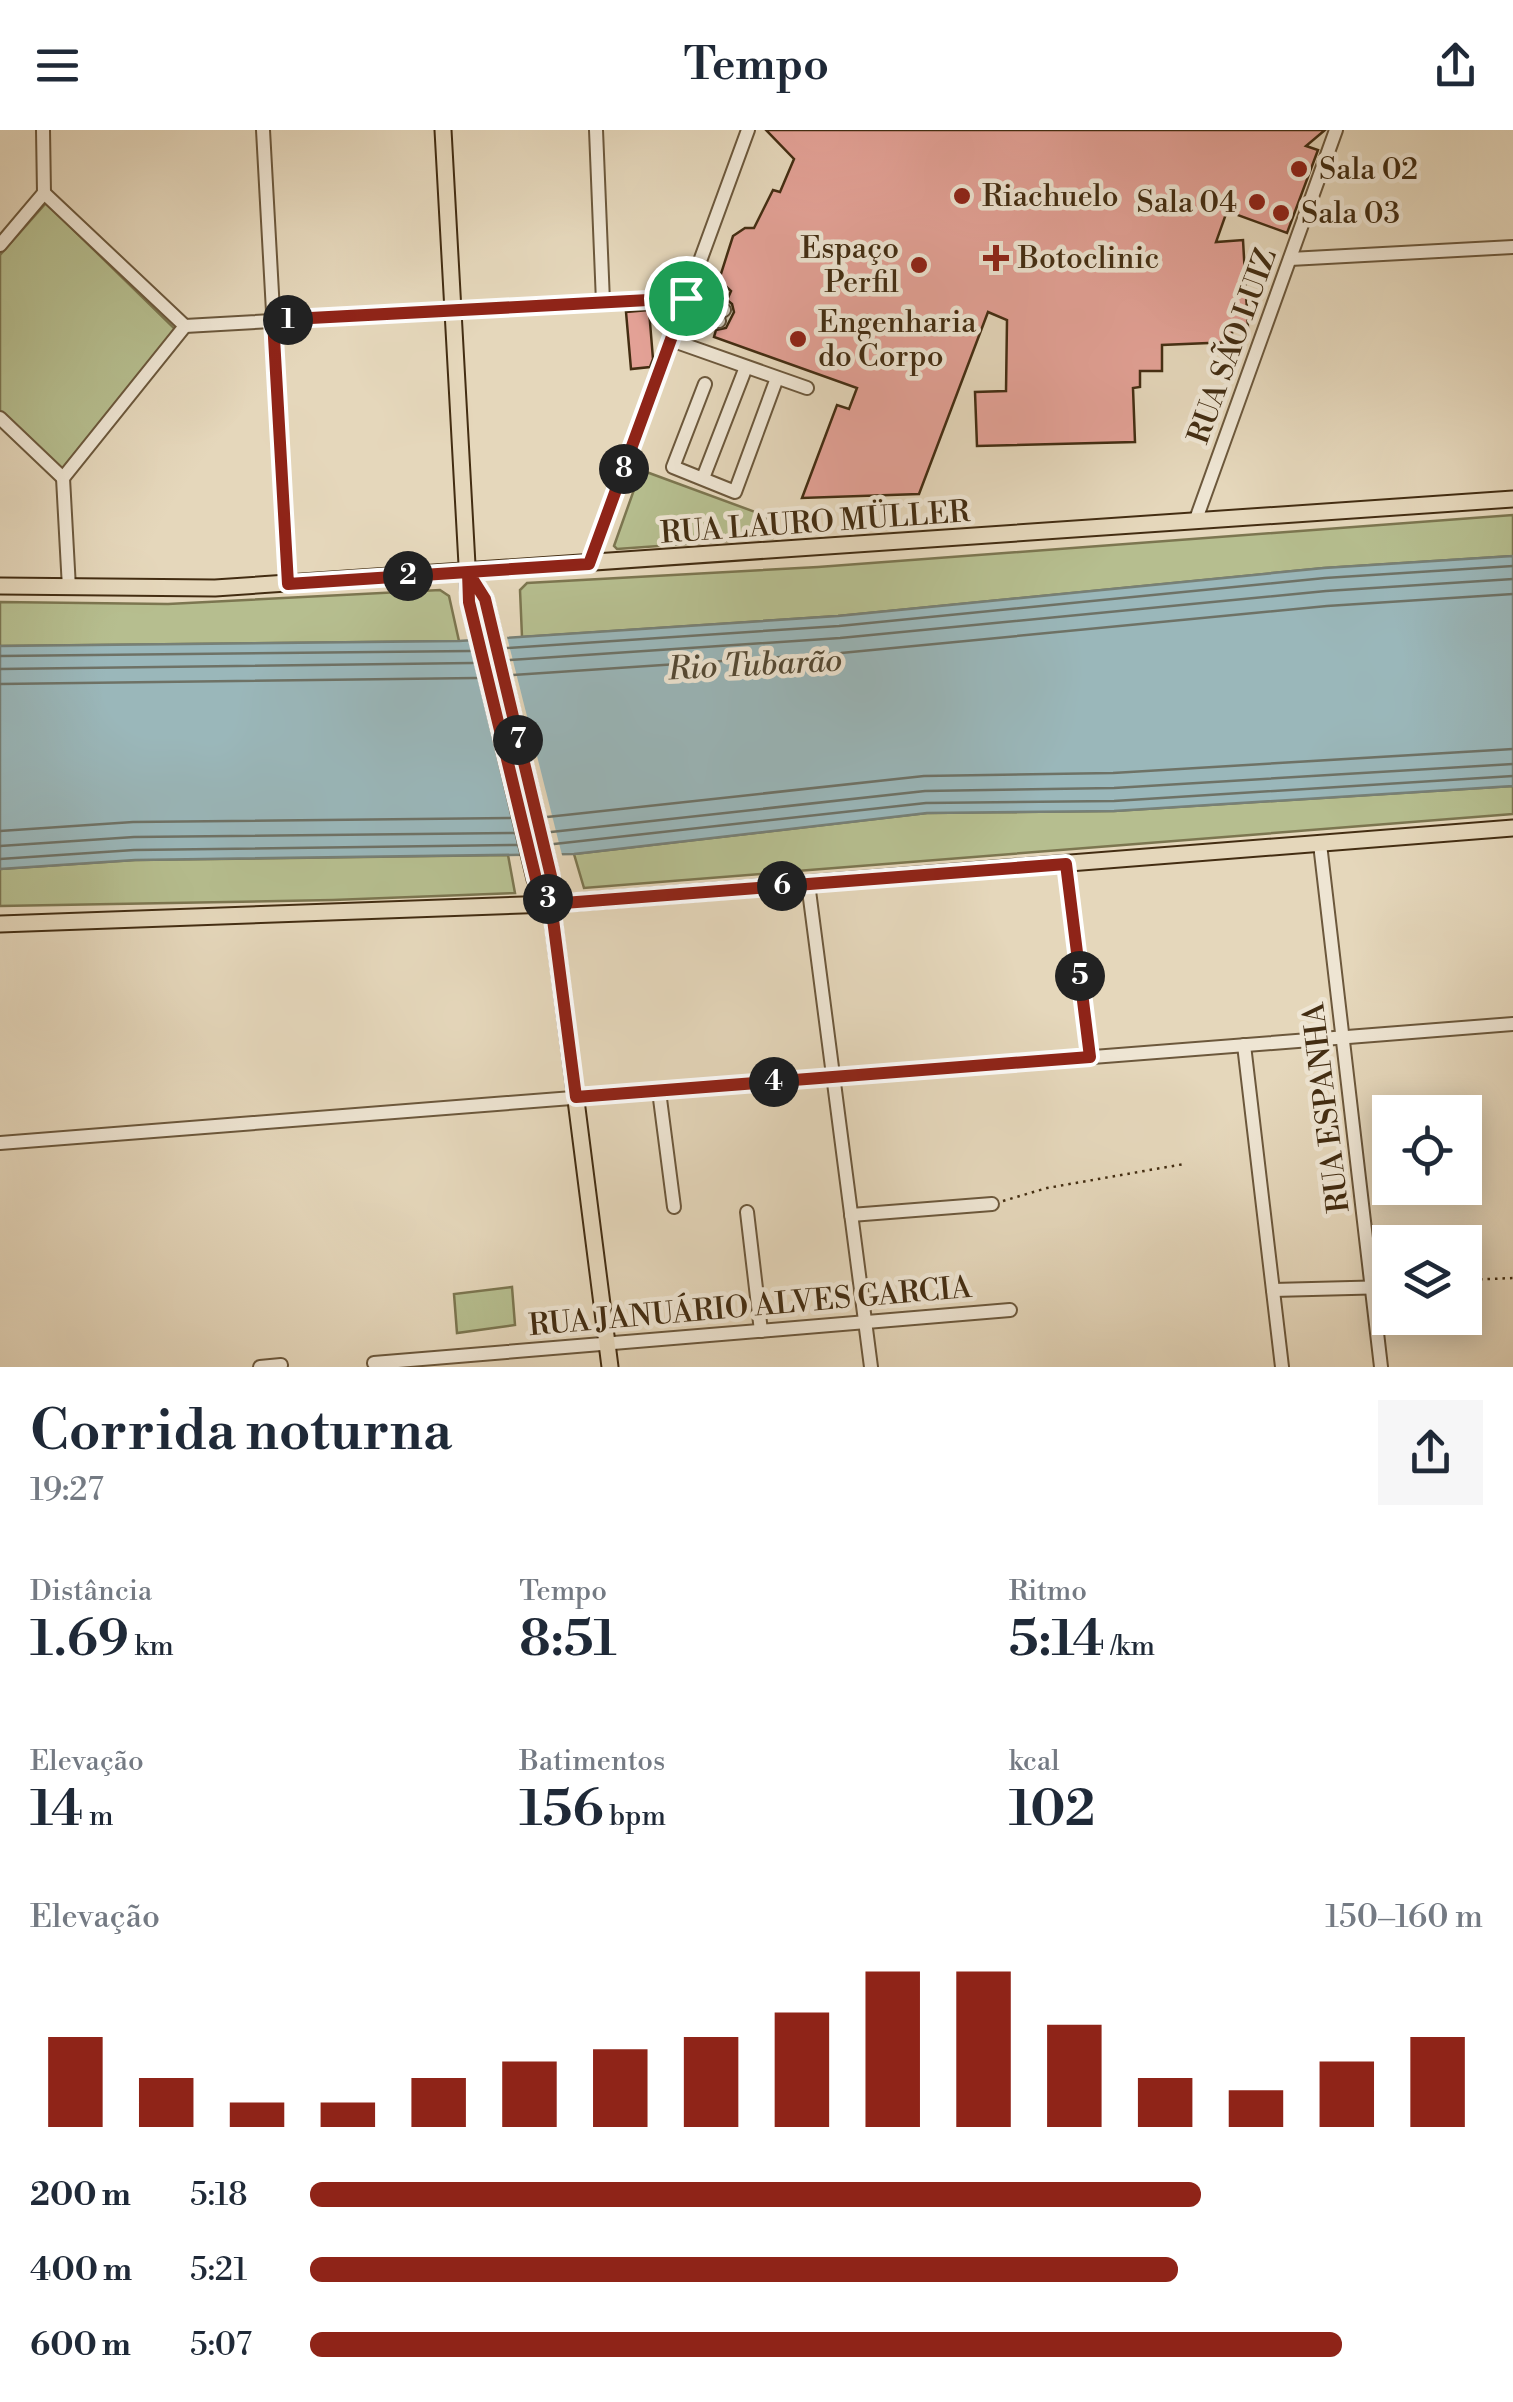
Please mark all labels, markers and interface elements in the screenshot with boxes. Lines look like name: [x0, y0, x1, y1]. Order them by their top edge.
text: Tempo: [684, 37, 829, 94]
icon: menu: [30, 38, 85, 93]
icon: share: [1428, 38, 1483, 93]
place label: Sala 02: [1319, 151, 1418, 189]
marker: Sala 02: [1288, 158, 1310, 180]
place label: Riachuelo: [982, 178, 1119, 216]
place label: Sala 04: [1137, 184, 1237, 222]
marker: Riachuelo: [951, 185, 973, 207]
marker: Sala 04: [1246, 191, 1268, 213]
place label: Sala 03: [1301, 195, 1400, 233]
marker: Sala 03: [1270, 202, 1292, 224]
place label: Espaço Perfil: [801, 230, 899, 302]
place label: Botoclinic: [1017, 240, 1159, 278]
street label: RUA SÃO LUIZ: [1178, 243, 1286, 449]
marker: Botoclinic: [983, 245, 1009, 271]
marker: Espaço Perfil: [908, 254, 930, 276]
pin: [644, 256, 729, 341]
icon: arrive: [659, 271, 714, 326]
pin: 1: [263, 295, 313, 345]
text: 1: [281, 302, 295, 337]
place label: Engenharia do Corpo: [818, 304, 977, 376]
marker: Engenharia do Corpo: [787, 328, 809, 350]
pin: 8: [599, 444, 649, 494]
text: 8: [615, 451, 633, 486]
street label: RUA LAURO MÜLLER: [659, 492, 972, 553]
pin: 2: [383, 551, 433, 601]
text: 2: [399, 558, 417, 593]
water label: Rio Tubarão: [666, 640, 843, 690]
pin: 7: [493, 715, 543, 765]
text: 7: [510, 722, 526, 757]
pin: 6: [757, 861, 807, 911]
text: 6: [773, 868, 791, 903]
pin: 3: [523, 874, 573, 924]
text: 3: [540, 881, 556, 916]
pin: 5: [1055, 951, 1105, 1001]
text: 5: [1071, 958, 1089, 993]
street label: RUA ESPANHA: [1295, 999, 1359, 1215]
pin: 4: [749, 1057, 799, 1107]
text: 4: [765, 1064, 783, 1099]
map controls: [1372, 1095, 1482, 1335]
button: locate: [1372, 1095, 1482, 1205]
button: layers: [1372, 1225, 1482, 1335]
street label: RUA JANUÁRIO ALVES GARCIA: [527, 1267, 974, 1345]
text: Corrida noturna: [30, 1398, 452, 1467]
button: share: [1378, 1400, 1483, 1505]
text: 19:27: [30, 1470, 104, 1510]
text: Distância: [30, 1574, 152, 1609]
text: Tempo: [519, 1574, 607, 1609]
text: Ritmo: [1009, 1574, 1087, 1609]
text: 1.69: [30, 1609, 129, 1671]
text: 8:51: [519, 1609, 617, 1671]
text: 5:14: [1009, 1609, 1105, 1671]
text: km: [129, 1629, 174, 1664]
text: /km: [1105, 1629, 1155, 1664]
text: Elevação: [30, 1744, 144, 1779]
text: Batimentos: [519, 1744, 665, 1779]
text: kcal: [1009, 1744, 1059, 1779]
text: 14: [30, 1779, 83, 1841]
text: 156: [519, 1779, 603, 1841]
text: 102: [1009, 1779, 1095, 1841]
text: m: [83, 1799, 114, 1834]
text: bpm: [603, 1799, 666, 1834]
text: Elevação: [30, 1897, 160, 1937]
text: 150–160 m: [1325, 1897, 1483, 1937]
text: 200 m: [30, 2175, 131, 2215]
text: 5:18: [190, 2175, 248, 2215]
text: 400 m: [30, 2250, 132, 2290]
text: 5:21: [190, 2250, 247, 2290]
text: 600 m: [30, 2325, 131, 2365]
text: 5:07: [190, 2325, 252, 2365]

